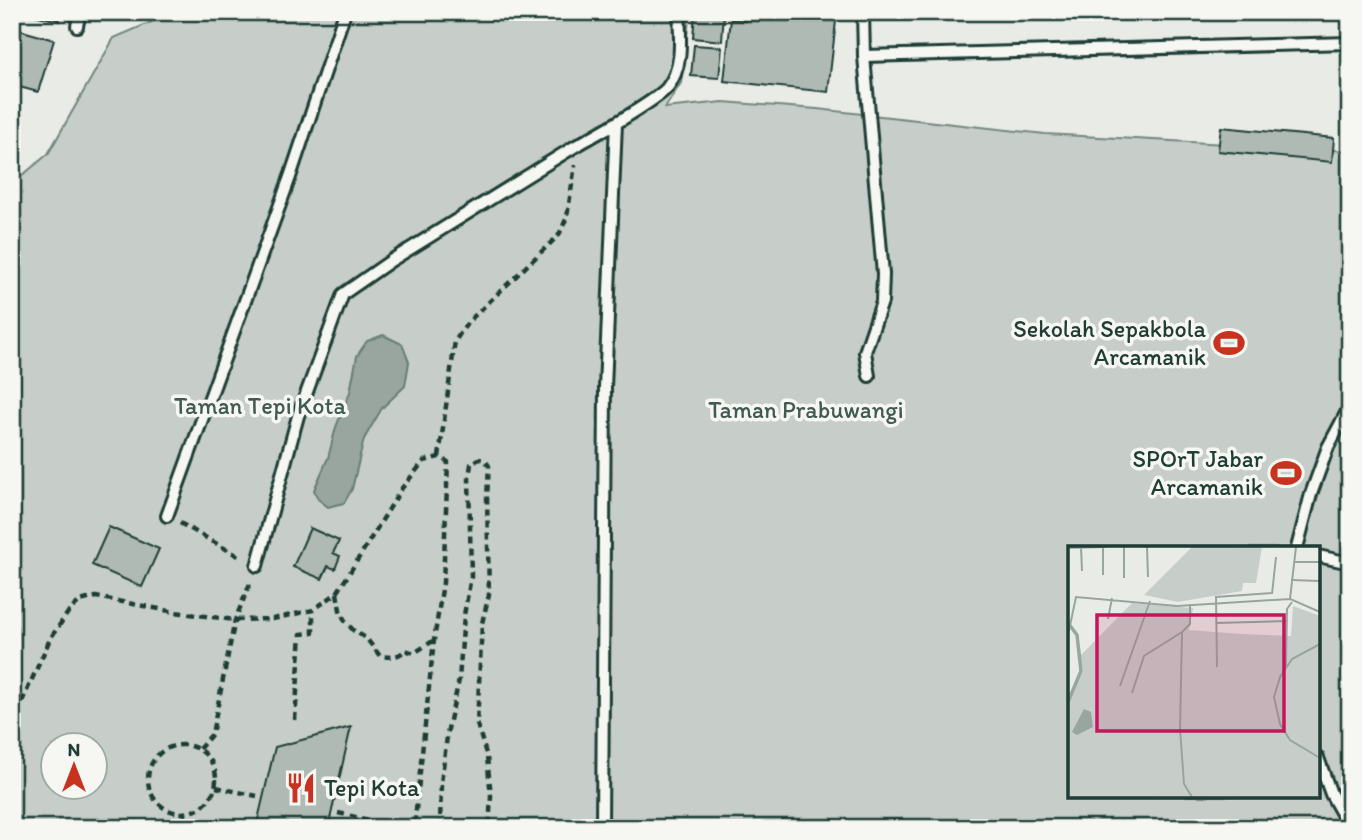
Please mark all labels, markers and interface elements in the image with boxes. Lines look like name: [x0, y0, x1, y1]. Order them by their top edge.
place label: Sekolah Sepakbola Arcamanik: [1013, 314, 1206, 371]
sports icon: Sekolah Sepakbola Arcamanik: [1212, 326, 1246, 360]
park label: Taman Tepi Kota: [174, 391, 347, 420]
park label: Taman Prabuwangi: [708, 395, 904, 424]
place label: SPOrT Jabar Arcamanik: [1132, 444, 1263, 501]
sports icon: SPOrT Jabar Arcamanik: [1269, 456, 1303, 490]
inset map: [1068, 546, 1320, 798]
north arrow: [38, 732, 108, 802]
text: N: [68, 738, 80, 761]
restaurant icon: Tepi Kota: [284, 771, 318, 805]
place label: Tepi Kota: [324, 773, 420, 802]

